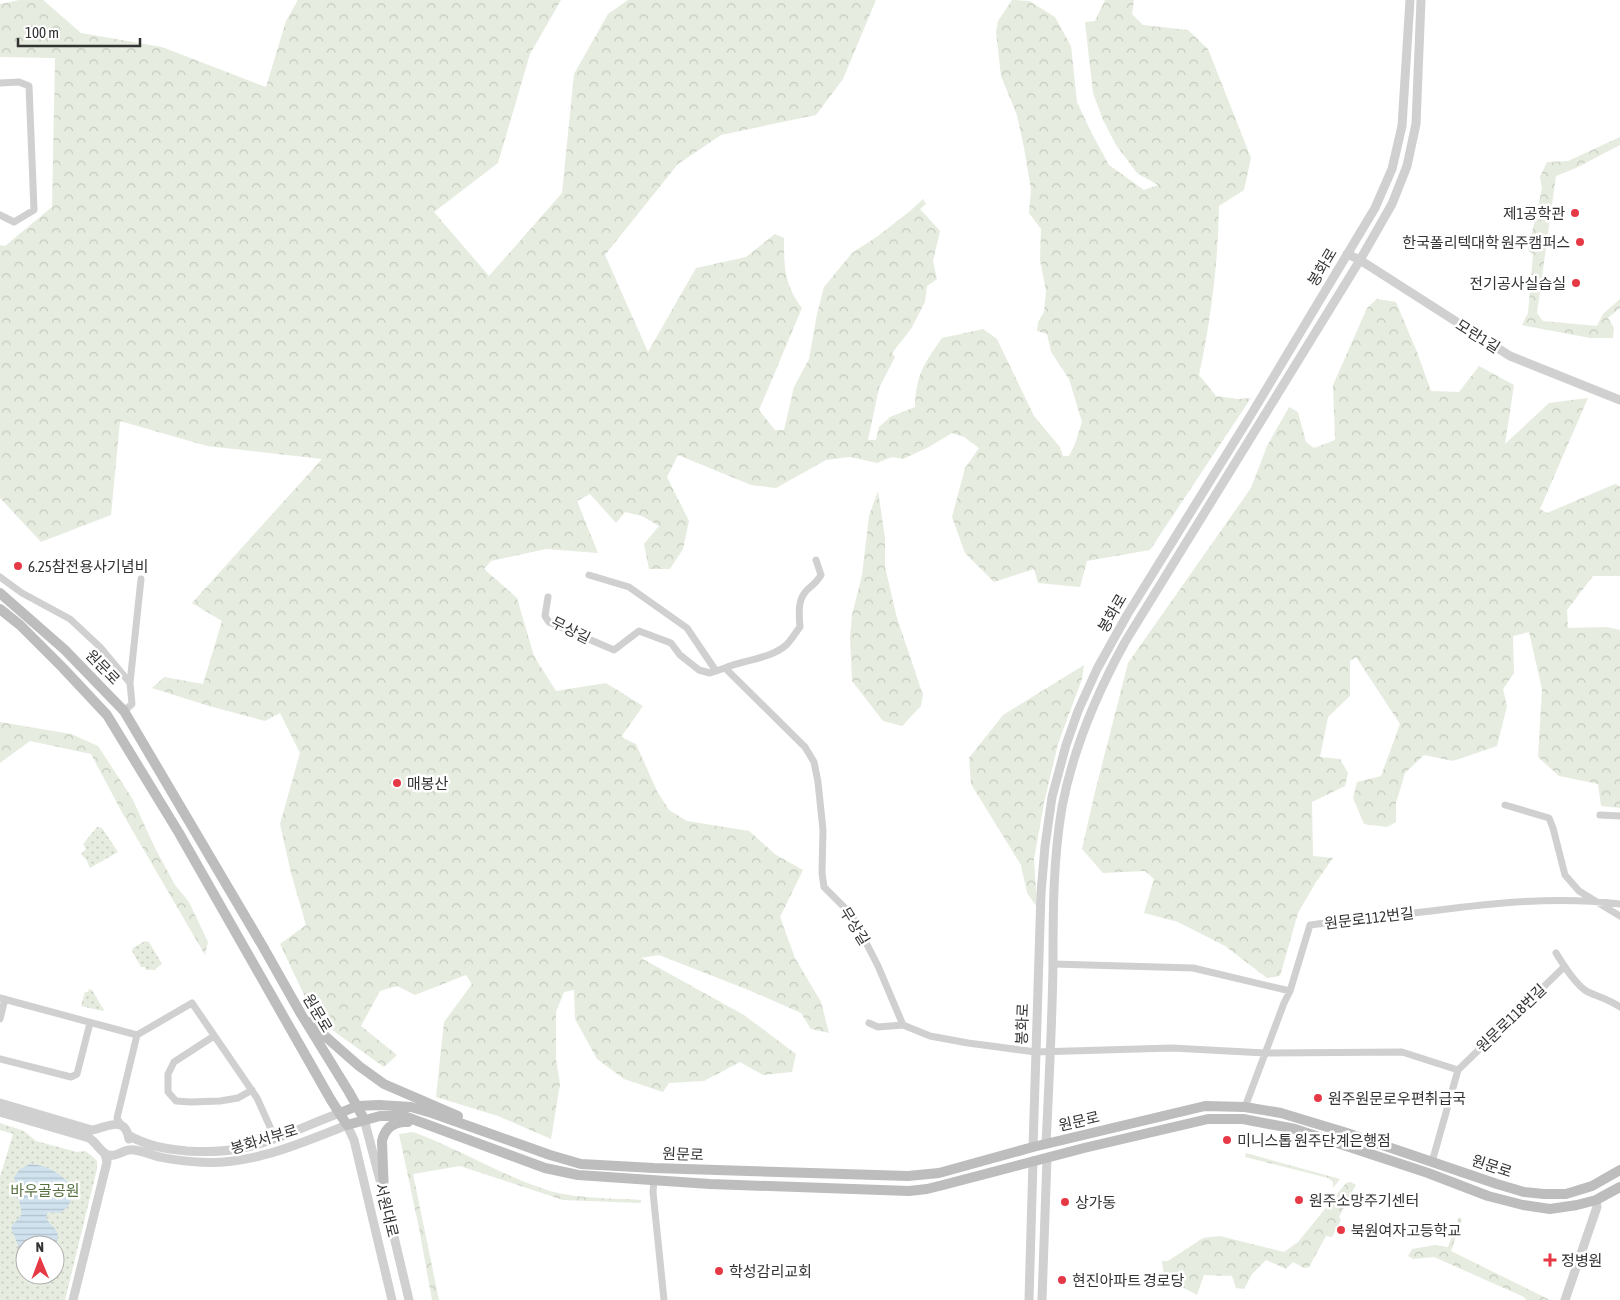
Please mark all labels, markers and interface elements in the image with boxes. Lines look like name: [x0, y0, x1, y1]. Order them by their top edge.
scale bar: [18, 15, 140, 47]
text: 100 m: [25, 24, 59, 41]
place label: 제1공학관: [1503, 205, 1565, 222]
marker: 제1공학관: [1569, 207, 1581, 219]
place label: 한국폴리텍대학 원주캠퍼스: [1402, 234, 1570, 251]
marker: 한국폴리텍대학 원주캠퍼스: [1574, 236, 1586, 248]
street label: 봉화로: [1304, 245, 1340, 289]
place label: 전기공사실습실: [1469, 275, 1566, 292]
marker: 전기공사실습실: [1570, 277, 1582, 289]
street label: 모란1길: [1453, 316, 1503, 356]
place label: 6.25참전용사기념비: [28, 558, 148, 575]
marker: 6.25참전용사기념비: [12, 560, 24, 572]
street label: 봉화로: [1094, 591, 1130, 635]
street label: 무상길: [549, 613, 593, 647]
street label: 원문로: [83, 646, 123, 688]
place label: 매봉산: [407, 775, 449, 792]
marker: 매봉산: [391, 777, 403, 789]
street label: 무상길: [837, 904, 873, 948]
street label: 원문로112번길: [1323, 904, 1415, 932]
street label: 원문로118번길: [1473, 981, 1549, 1055]
street label: 원문로: [300, 991, 336, 1035]
street label: 봉화로: [1013, 1003, 1031, 1045]
place label: 원주원문로우편취급국: [1328, 1090, 1466, 1107]
marker: 원주원문로우편취급국: [1312, 1092, 1324, 1104]
street label: 원문로: [1057, 1108, 1101, 1134]
street label: 봉화서부로: [229, 1121, 299, 1157]
place label: 미니스톱 원주단계은행점: [1237, 1132, 1391, 1149]
marker: 미니스톱 원주단계은행점: [1221, 1134, 1233, 1146]
street label: 원문로: [662, 1145, 704, 1163]
street label: 원문로: [1470, 1152, 1514, 1180]
street label: 서원대로: [372, 1181, 402, 1239]
park label: 바우골공원: [10, 1182, 80, 1199]
place label: 원주소망주기센터: [1309, 1192, 1419, 1209]
place label: 상가동: [1075, 1194, 1116, 1211]
marker: 원주소망주기센터: [1293, 1194, 1305, 1206]
marker: 상가동: [1059, 1196, 1071, 1208]
place label: 북원여자고등학교: [1351, 1222, 1461, 1239]
marker: 북원여자고등학교: [1335, 1224, 1347, 1236]
north arrow: [15, 1235, 65, 1285]
text: N: [36, 1239, 44, 1255]
place label: 정병원: [1561, 1252, 1602, 1269]
marker: 정병원: [1543, 1253, 1557, 1267]
place label: 학성감리교회: [729, 1263, 812, 1280]
marker: 학성감리교회: [713, 1265, 725, 1277]
place label: 현진아파트 경로당: [1072, 1272, 1185, 1289]
marker: 현진아파트 경로당: [1056, 1274, 1068, 1286]

